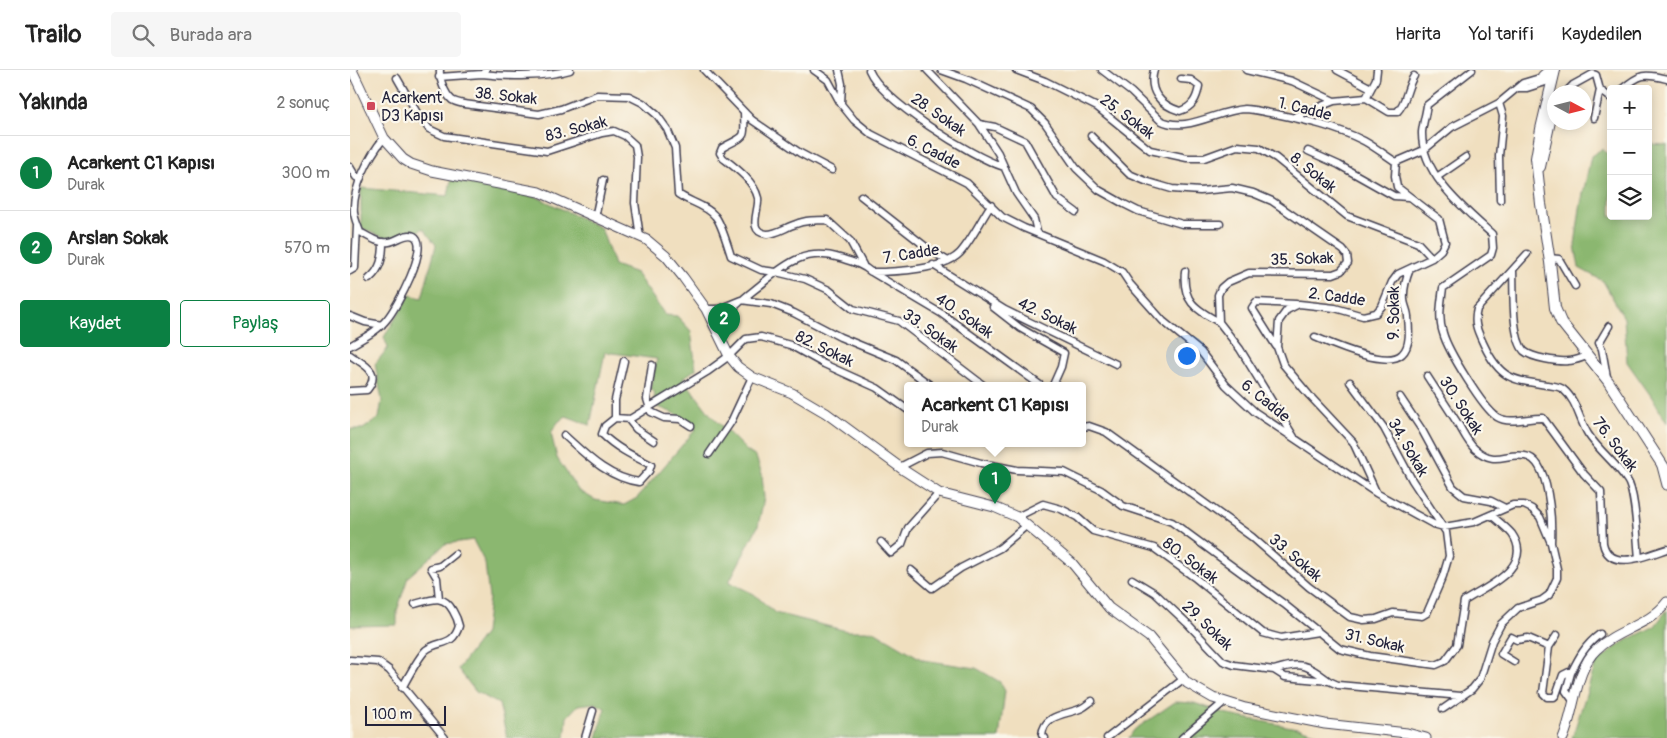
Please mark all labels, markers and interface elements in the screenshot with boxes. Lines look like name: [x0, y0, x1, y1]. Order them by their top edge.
search box: [111, 12, 461, 57]
text: Trailo: [25, 20, 81, 49]
icon: search: [129, 21, 157, 49]
text: Burada ara: [169, 23, 252, 47]
text: Harita: [1395, 23, 1441, 46]
text: Yol tarifi: [1469, 23, 1533, 46]
text: Kaydedilen: [1561, 23, 1642, 46]
street label: 38. Sokak: [474, 83, 538, 109]
north arrow: [1547, 85, 1592, 130]
map controls: [1607, 85, 1652, 220]
button: +: [1607, 85, 1652, 130]
place label: Acarkent D3 Kapısı: [381, 88, 444, 126]
text: Yakında: [20, 89, 87, 116]
street label: 28. Sokak: [907, 89, 970, 141]
street label: 25. Sokak: [1096, 90, 1159, 144]
text: 2 sonuç: [277, 93, 330, 113]
street label: 1. Cadde: [1276, 93, 1334, 125]
marker: Acarkent D3 Kapısı: [365, 100, 377, 112]
street label: 83. Sokak: [543, 112, 609, 146]
street label: 6. Cadde: [903, 130, 964, 174]
button: −: [1607, 130, 1652, 175]
street label: 8. Sokak: [1286, 148, 1341, 198]
text: Acarkent C1 Kapısı: [67, 151, 215, 175]
text: 1: [33, 163, 39, 183]
text: 300 m: [282, 163, 330, 183]
text: Durak: [67, 175, 105, 195]
button: layers: [1607, 175, 1652, 220]
text: Arslan Sokak: [67, 226, 168, 250]
text: 2: [32, 238, 40, 258]
text: 570 m: [284, 238, 330, 258]
street label: 7. Cadde: [882, 240, 941, 268]
street label: 35. Sokak: [1270, 248, 1334, 270]
text: Durak: [67, 250, 105, 270]
street label: 2. Cadde: [1307, 283, 1367, 311]
street label: 9. Sokak: [1384, 286, 1404, 340]
street label: 40. Sokak: [932, 289, 997, 343]
street label: 42. Sokak: [1014, 293, 1081, 339]
button: Kaydet: [20, 300, 170, 347]
button: Paylaş: [180, 300, 330, 347]
pin: 2: [708, 303, 740, 344]
street label: 33. Sokak: [899, 304, 962, 357]
street label: 82. Sokak: [792, 326, 857, 372]
your location: [1174, 343, 1200, 369]
street label: 30. Sokak: [1435, 373, 1488, 439]
street label: 6. Cadde: [1237, 375, 1294, 427]
popup: [904, 382, 1086, 447]
text: Acarkent C1 Kapısı: [921, 393, 1069, 417]
street label: 76. Sokak: [1588, 413, 1642, 476]
street label: 34. Sokak: [1384, 415, 1433, 480]
text: Durak: [921, 417, 959, 437]
pin: 1: [979, 463, 1011, 504]
street label: 33. Sokak: [1265, 529, 1326, 586]
street label: 80. Sokak: [1159, 533, 1222, 588]
street label: 29. Sokak: [1178, 597, 1237, 655]
street label: 31. Sokak: [1343, 624, 1407, 658]
scale bar: [365, 703, 446, 726]
text: 100 m: [372, 706, 412, 723]

